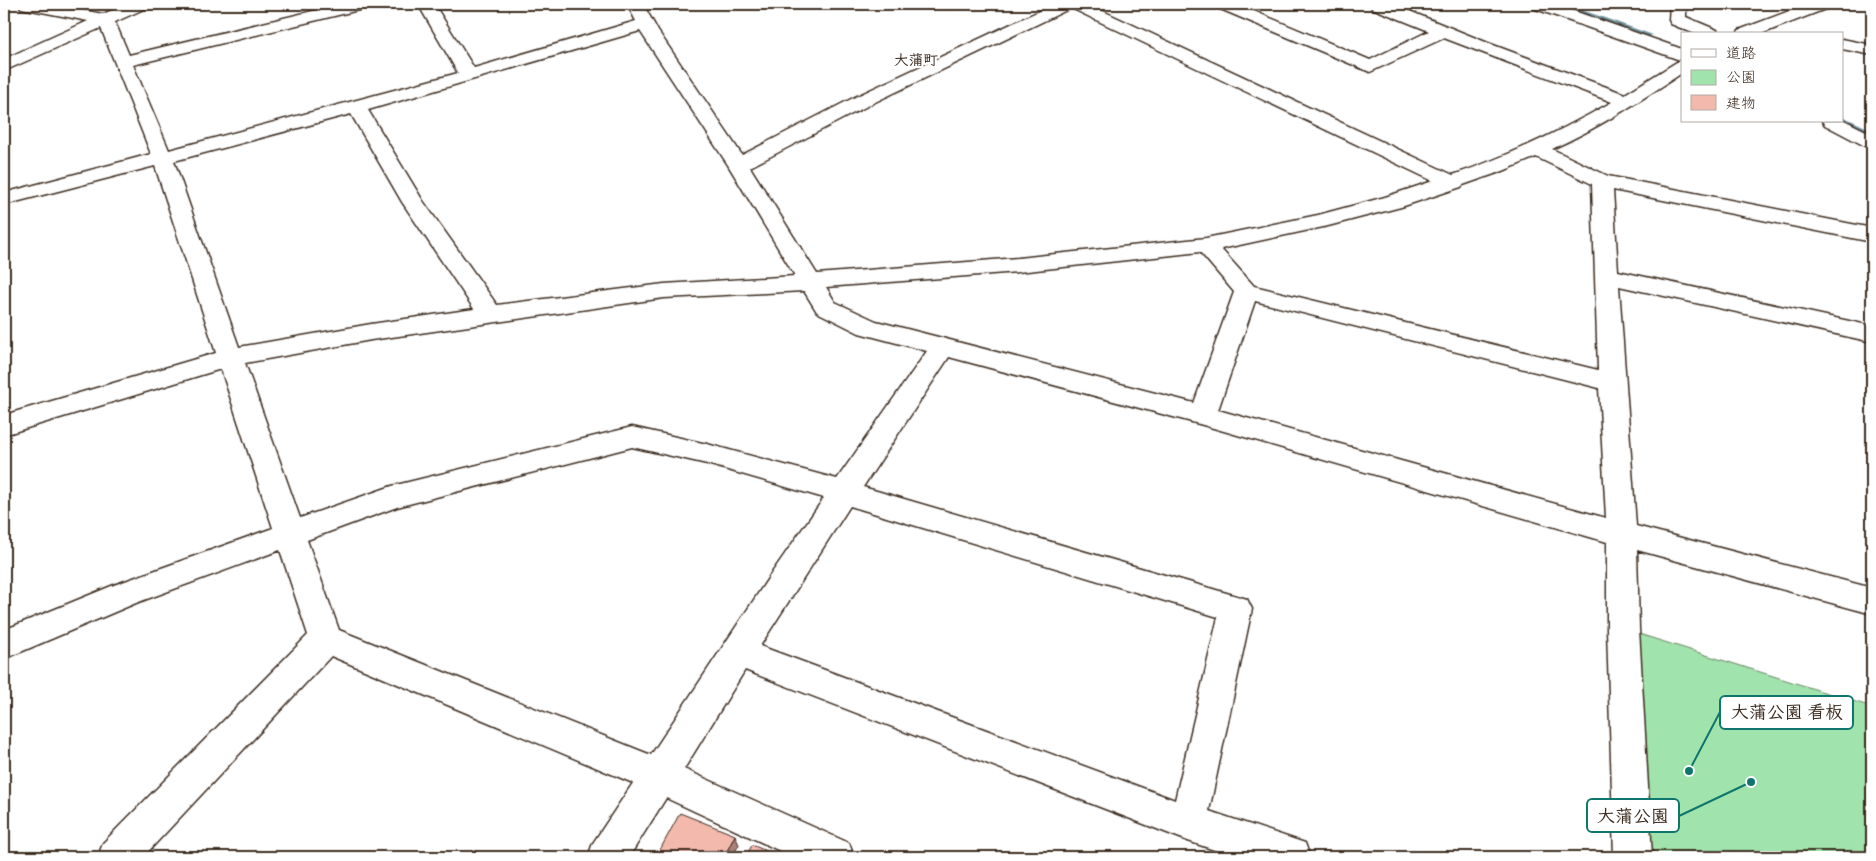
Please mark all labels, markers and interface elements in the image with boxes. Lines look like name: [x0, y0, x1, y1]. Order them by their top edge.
legend: [1681, 32, 1844, 122]
text: 道路: [1726, 40, 1756, 66]
district label: 大蒲町: [893, 47, 939, 73]
text: 公園: [1726, 64, 1756, 90]
text: 建物: [1726, 90, 1756, 116]
callout: 大蒲公園 看板: [1720, 696, 1853, 729]
text: 大蒲公園 看板: [1731, 696, 1843, 728]
callout: 大蒲公園: [1587, 799, 1679, 832]
text: 大蒲公園: [1597, 800, 1669, 832]

